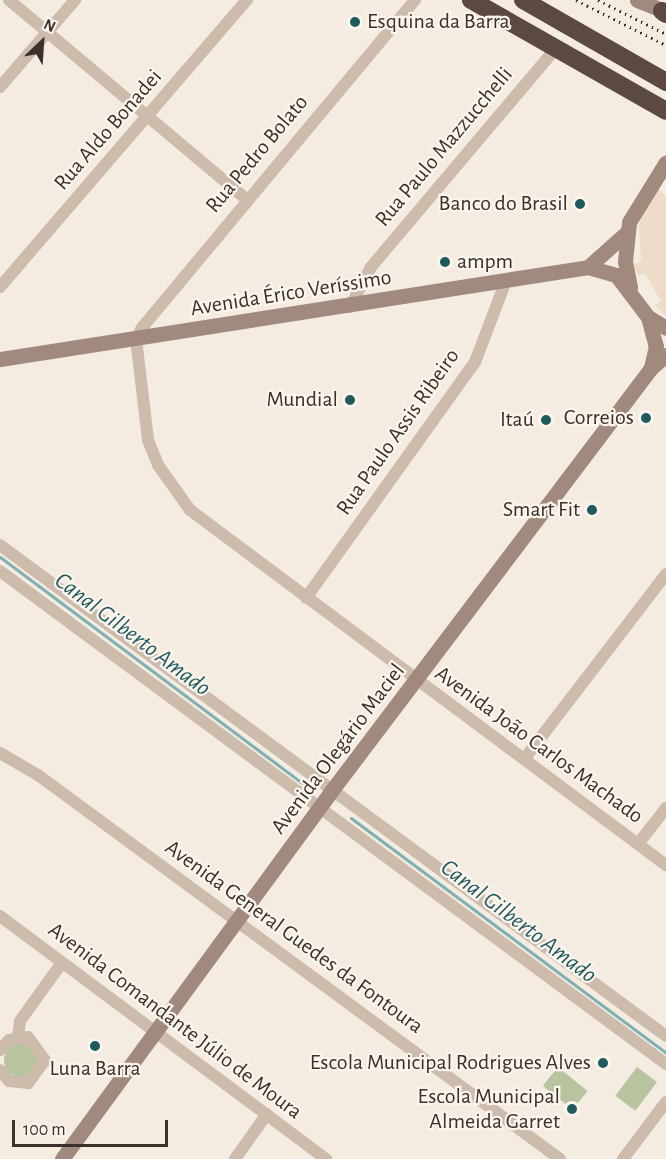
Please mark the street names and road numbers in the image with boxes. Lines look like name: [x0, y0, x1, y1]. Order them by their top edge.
street label: Rua Paulo Mazzucchelli: [370, 62, 518, 232]
street label: Rua Aldo Bonadei: [48, 64, 168, 196]
street label: Rua Pedro Bolato: [200, 90, 314, 218]
street label: Avenida Érico Veríssimo: [189, 264, 393, 322]
street label: Rua Paulo Assis Ribeiro: [331, 344, 465, 520]
street label: Avenida Olegário Maciel: [265, 659, 411, 839]
street label: Avenida João Carlos Machado: [430, 661, 648, 829]
street label: Avenida General Guedes da Fontoura: [160, 834, 428, 1040]
street label: Avenida Comandante Júlio de Moura: [43, 917, 307, 1125]

